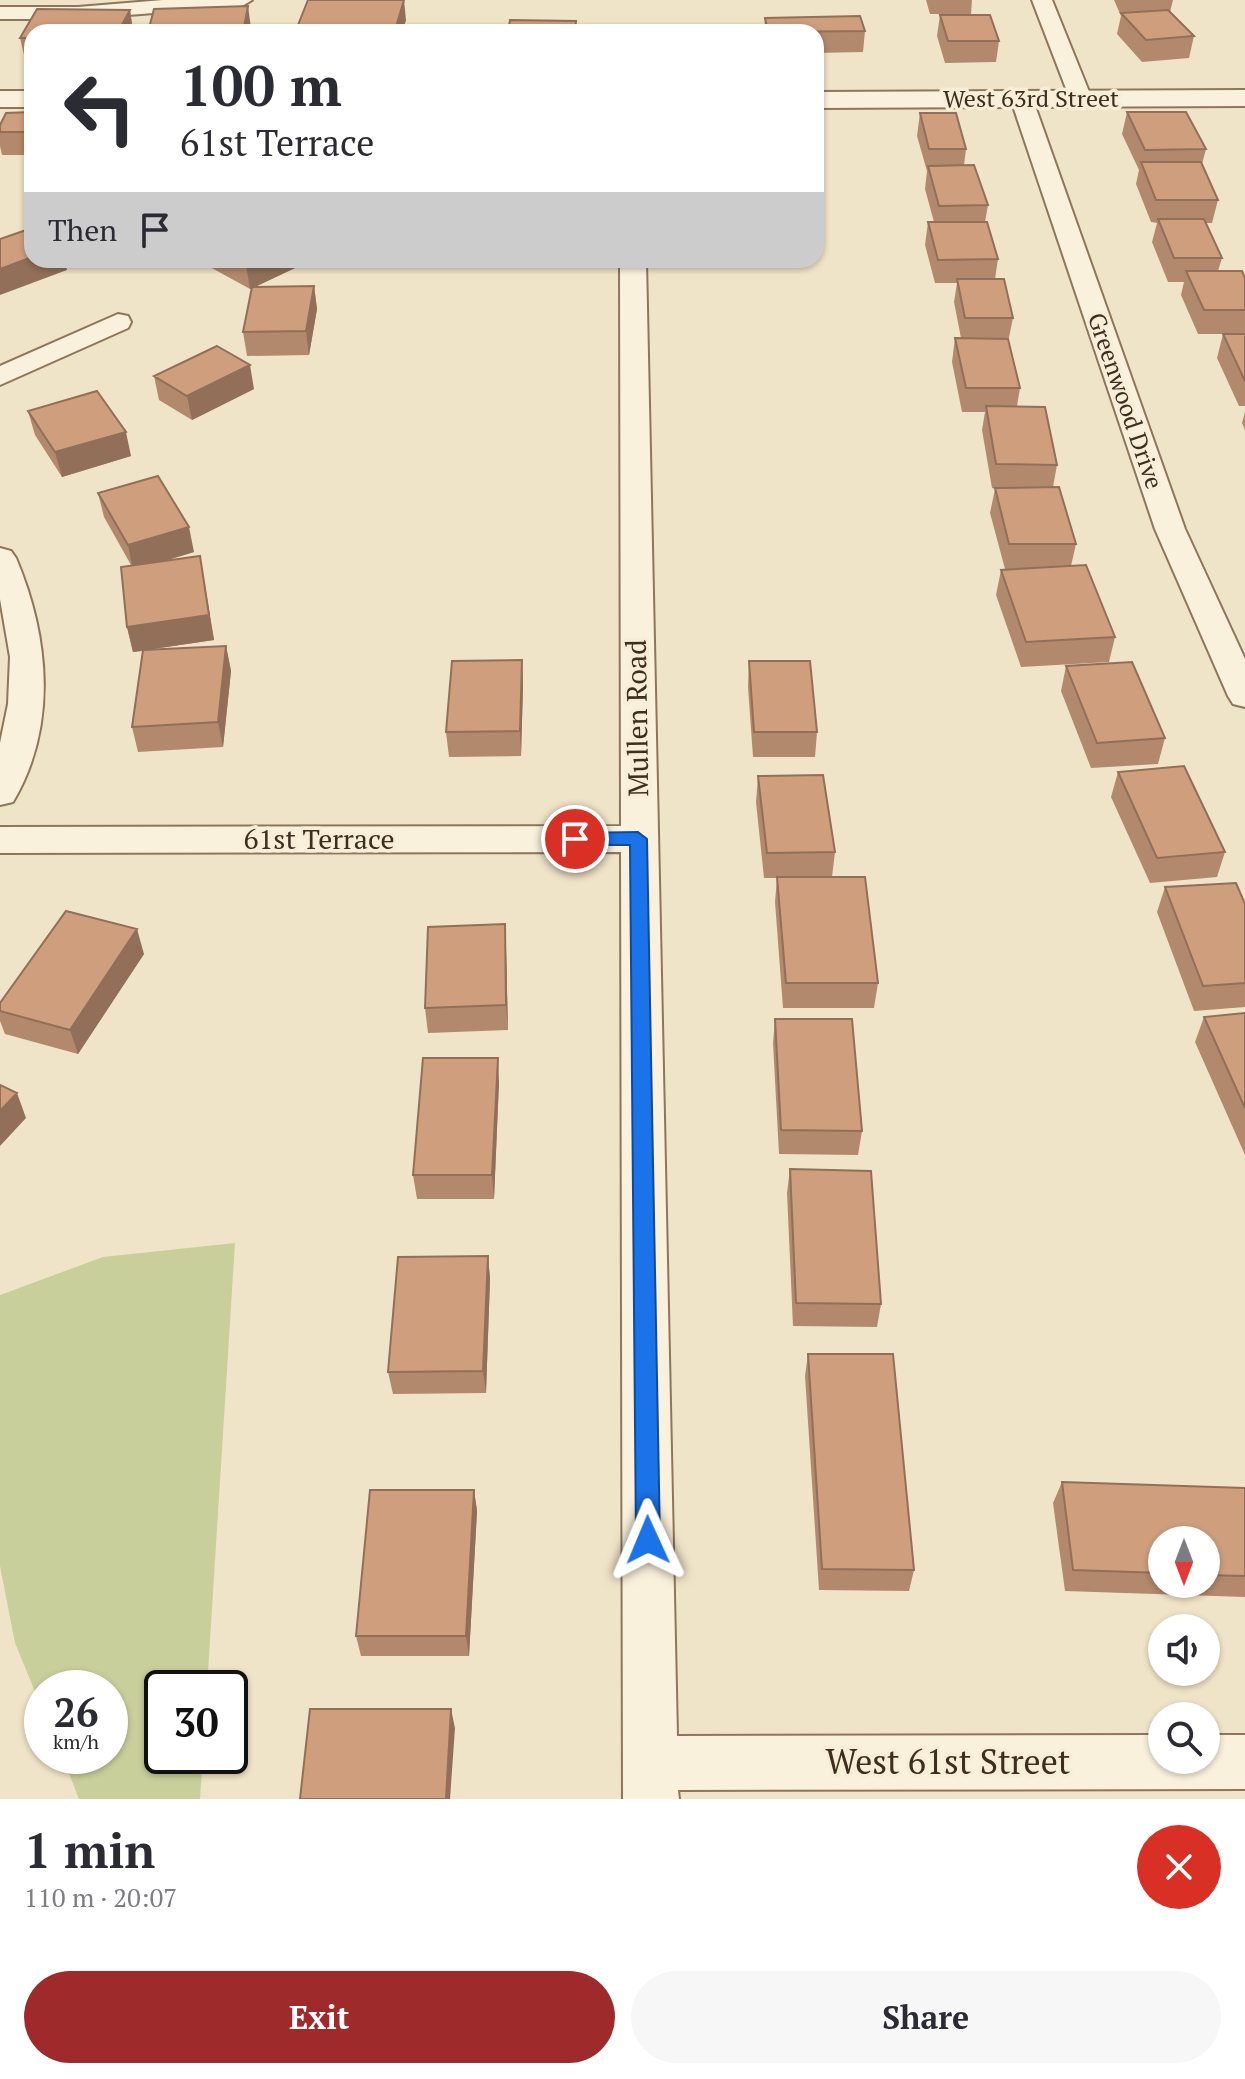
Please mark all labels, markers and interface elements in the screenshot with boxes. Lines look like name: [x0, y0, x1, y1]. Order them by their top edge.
text: 100 m: [180, 48, 342, 122]
icon: left: [48, 56, 152, 160]
street label: West 63rd Street: [943, 82, 1119, 114]
text: 61st Terrace: [180, 119, 374, 166]
icon: arrive: [133, 208, 177, 252]
text: Then: [48, 210, 117, 250]
street label: Greenwood Drive: [1081, 308, 1171, 493]
street label: Mullen Road: [617, 639, 656, 797]
pin: [541, 805, 609, 873]
icon: arrive: [553, 817, 597, 861]
street label: 61st Terrace: [243, 820, 395, 857]
position arrow: [606, 1498, 690, 1582]
north arrow: [1148, 1526, 1220, 1598]
map controls: [1148, 1526, 1220, 1774]
button: sound: [1148, 1614, 1220, 1686]
speed limit sign: 30: [144, 1670, 248, 1774]
text: 26: [53, 1685, 99, 1738]
button: search: [1148, 1702, 1220, 1774]
text: km/h: [53, 1728, 99, 1755]
street label: West 61st Street: [826, 1739, 1071, 1784]
text: 1 min: [24, 1818, 155, 1882]
button: close: [1137, 1825, 1221, 1909]
text: 110 m · 20:07: [24, 1880, 177, 1914]
button: Exit: [24, 1971, 615, 2063]
button: Share: [631, 1971, 1221, 2063]

